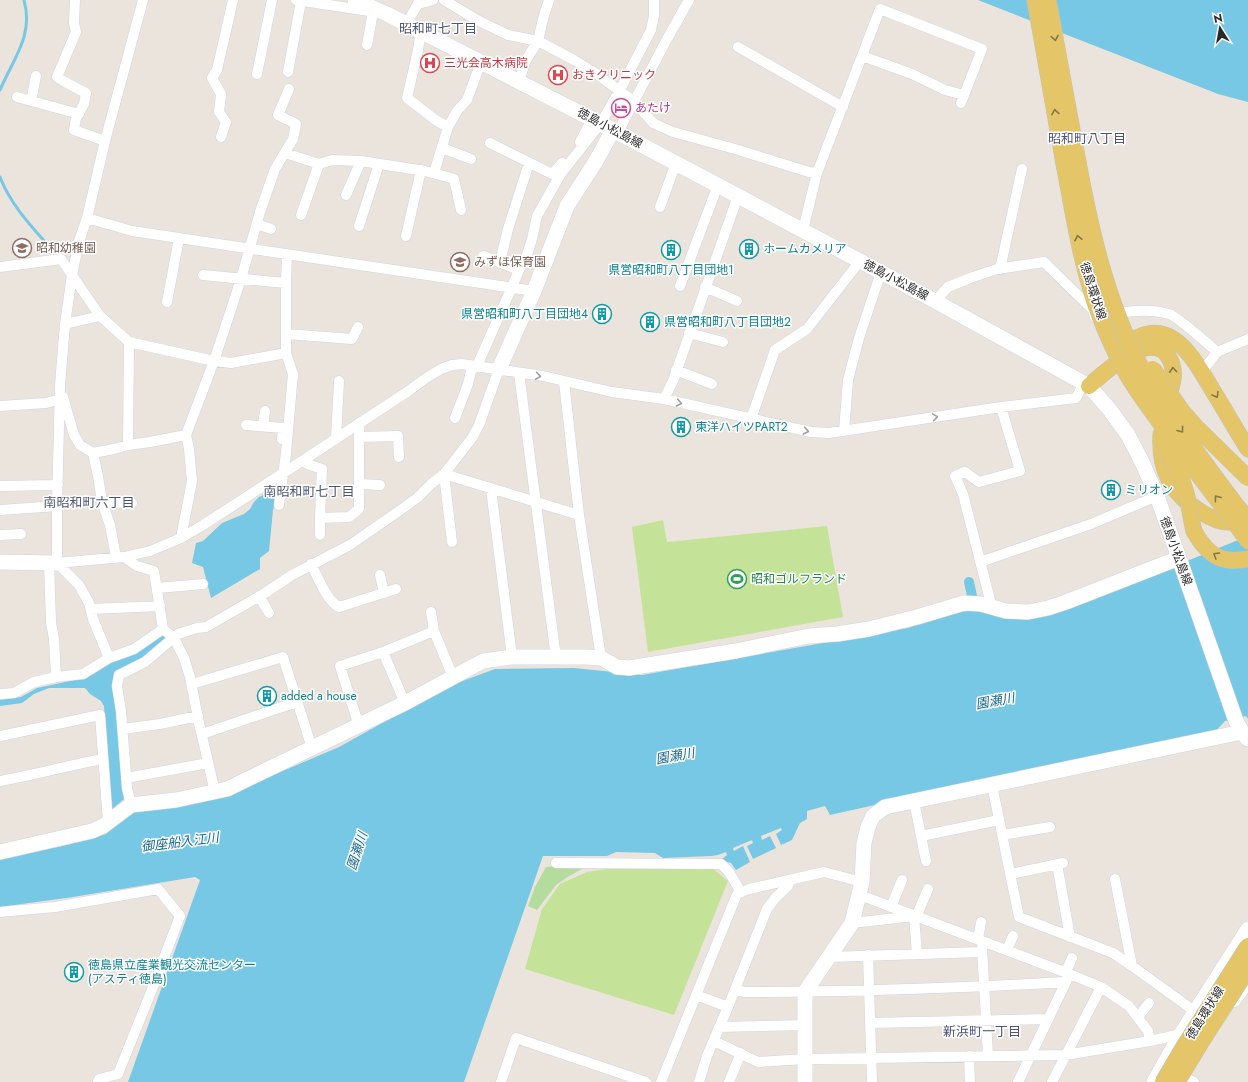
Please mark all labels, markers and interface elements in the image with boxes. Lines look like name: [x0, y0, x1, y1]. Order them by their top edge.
north arrow: [1200, 8, 1240, 48]
text: N: [1212, 9, 1224, 27]
district label: 昭和町七丁目: [399, 19, 477, 38]
one-way arrow: [1051, 35, 1059, 41]
hospital icon: 三光会高木病院: [419, 52, 441, 74]
place label: 三光会高木病院: [444, 54, 528, 72]
hospital icon: おきクリニック: [547, 64, 569, 86]
place label: おきクリニック: [572, 66, 656, 84]
hotel icon: あたけ: [610, 97, 632, 119]
place label: あたけ: [635, 99, 671, 117]
street label: 徳島小松島線: [574, 103, 646, 153]
one-way arrow: [1051, 109, 1060, 115]
district label: 昭和町八丁目: [1048, 129, 1126, 148]
one-way arrow: [1074, 235, 1083, 242]
school or university icon: 昭和幼稚園: [11, 237, 33, 259]
building icon: ホームカメリア: [738, 238, 760, 260]
place label: 昭和幼稚園: [36, 239, 96, 257]
building icon: 県営昭和町八丁目団地1: [660, 239, 682, 261]
place label: ホームカメリア: [763, 240, 847, 258]
school or university icon: みずほ保育園: [449, 251, 471, 273]
place label: みずほ保育園: [474, 253, 546, 271]
street label: 徳島小松島線: [860, 255, 932, 305]
street label: 徳島環状線: [1075, 260, 1111, 322]
place label: 県営昭和町八丁目団地1: [608, 261, 734, 279]
building icon: 県営昭和町八丁目団地4: [591, 303, 613, 325]
place label: 県営昭和町八丁目団地4: [461, 305, 588, 323]
building icon: 県営昭和町八丁目団地2: [639, 311, 661, 333]
place label: 県営昭和町八丁目団地2: [664, 313, 791, 331]
one-way arrow: [1168, 367, 1177, 373]
one-way arrow: [535, 371, 541, 380]
one-way arrow: [1211, 391, 1218, 398]
one-way arrow: [676, 398, 682, 406]
one-way arrow: [932, 413, 938, 422]
building icon: 東洋ハイツPART2: [670, 416, 692, 438]
place label: 東洋ハイツPART2: [695, 418, 788, 436]
one-way arrow: [803, 426, 809, 434]
one-way arrow: [1176, 426, 1183, 433]
building icon: ミリオン: [1100, 479, 1122, 501]
place label: ミリオン: [1125, 481, 1173, 499]
district label: 南昭和町七丁目: [263, 482, 355, 501]
district label: 南昭和町六丁目: [43, 493, 135, 512]
one-way arrow: [1214, 496, 1221, 503]
street label: 徳島小松島線: [1155, 514, 1197, 588]
one-way arrow: [1213, 552, 1220, 559]
sports icon: 昭和ゴルフランド: [726, 568, 748, 590]
place label: 昭和ゴルフランド: [751, 570, 847, 588]
building icon: added a house: [256, 685, 278, 707]
place label: added a house: [281, 687, 357, 705]
water label: 園瀬川: [974, 688, 1018, 714]
water label: 園瀬川: [654, 743, 698, 769]
water label: 御座船入江川: [140, 828, 222, 856]
water label: 園瀬川: [342, 828, 373, 872]
place label: 徳島県立産業観光交流センター (アスティ徳島): [88, 956, 256, 988]
building icon: 徳島県立産業観光交流センター (アスティ徳島): [63, 961, 85, 983]
street label: 徳島環状線: [1181, 983, 1229, 1043]
district label: 新浜町一丁目: [943, 1022, 1021, 1041]

